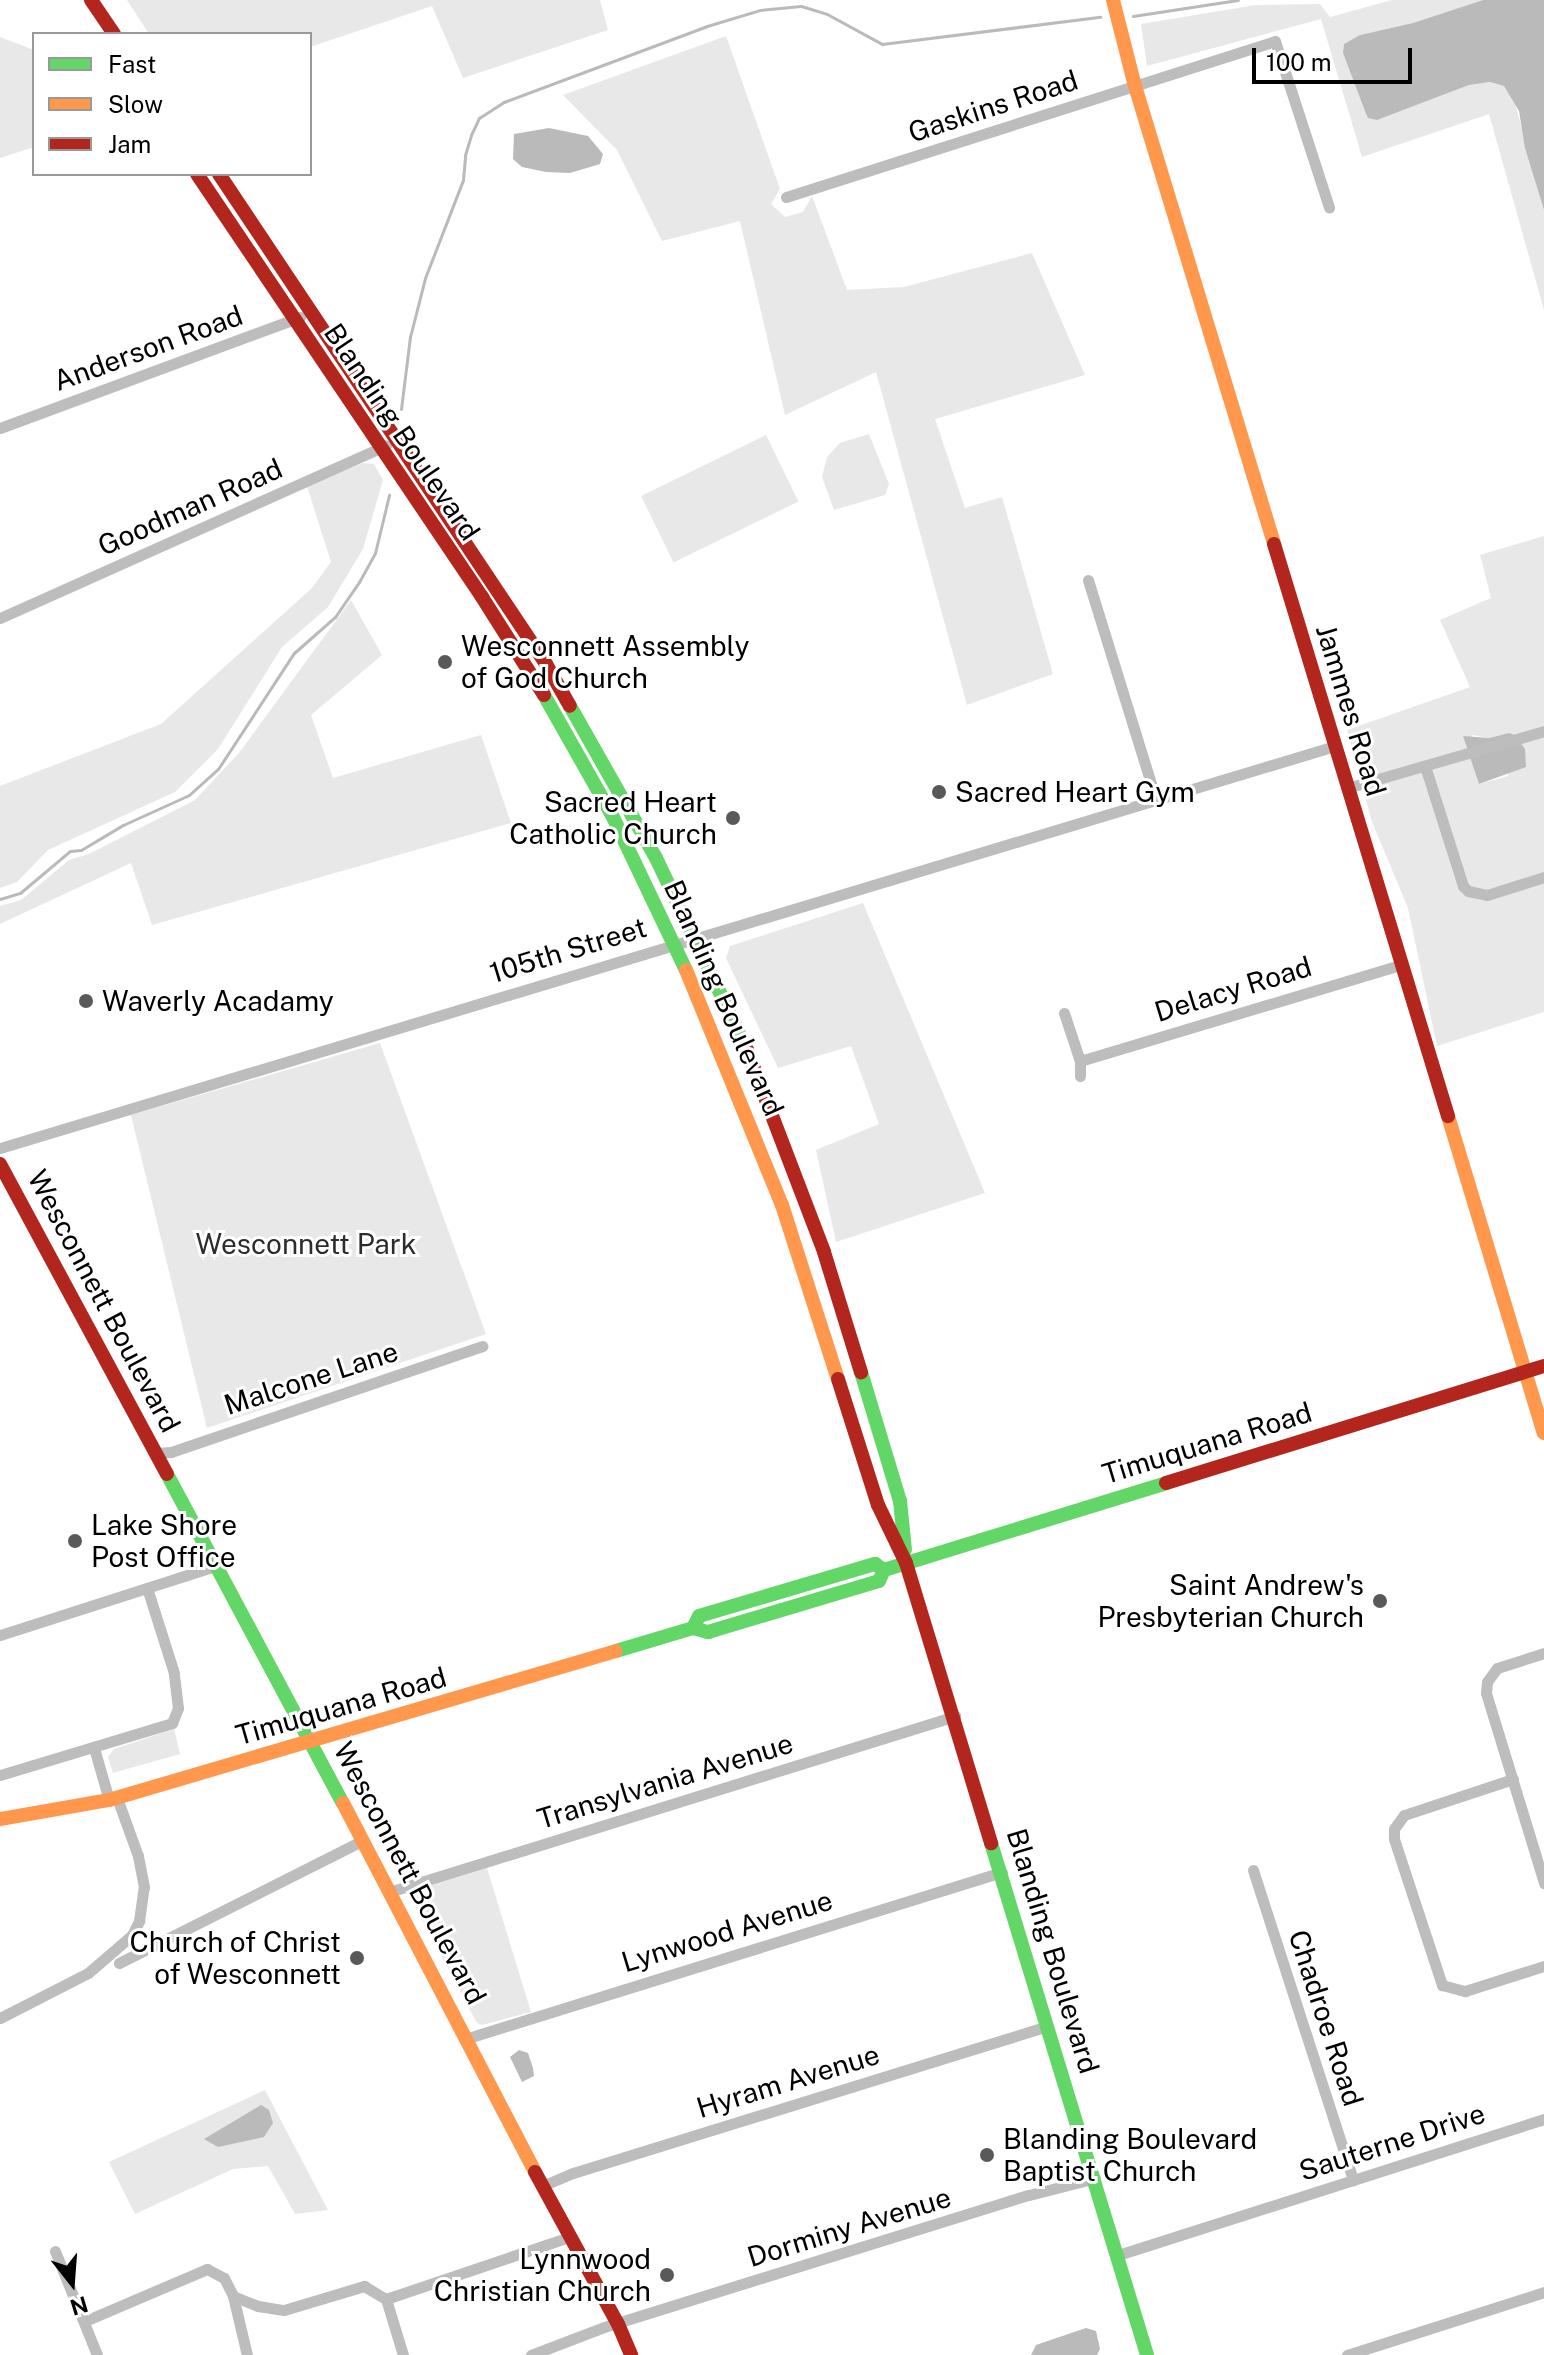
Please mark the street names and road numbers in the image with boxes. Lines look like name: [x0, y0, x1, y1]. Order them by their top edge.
street label: Gaskins Road: [904, 63, 1082, 149]
street label: Anderson Road: [49, 298, 247, 398]
street label: Blanding Boulevard: [317, 317, 487, 547]
street label: Goodman Road: [93, 451, 287, 563]
street label: Jammes Road: [1309, 620, 1393, 800]
street label: Blanding Boulevard: [657, 875, 791, 1121]
street label: 105th Street: [486, 910, 650, 990]
street label: Delacy Road: [1151, 949, 1315, 1029]
street label: Wesconnett Boulevard: [21, 1164, 187, 1438]
street label: Malcone Lane: [220, 1334, 402, 1422]
street label: Timuquana Road: [1098, 1395, 1316, 1491]
street label: Timuquana Road: [232, 1660, 450, 1752]
street label: Transylvania Avenue: [533, 1726, 797, 1836]
street label: Wesconnett Boulevard: [327, 1736, 493, 2010]
street label: Blanding Boulevard: [1000, 1824, 1106, 2078]
street label: Lynwood Avenue: [618, 1883, 836, 1979]
street label: Chadroe Road: [1282, 1926, 1370, 2110]
street label: Hyram Avenue: [692, 2037, 884, 2125]
street label: Sauterne Drive: [1295, 2096, 1489, 2188]
street label: Dorminy Avenue: [743, 2180, 955, 2274]

